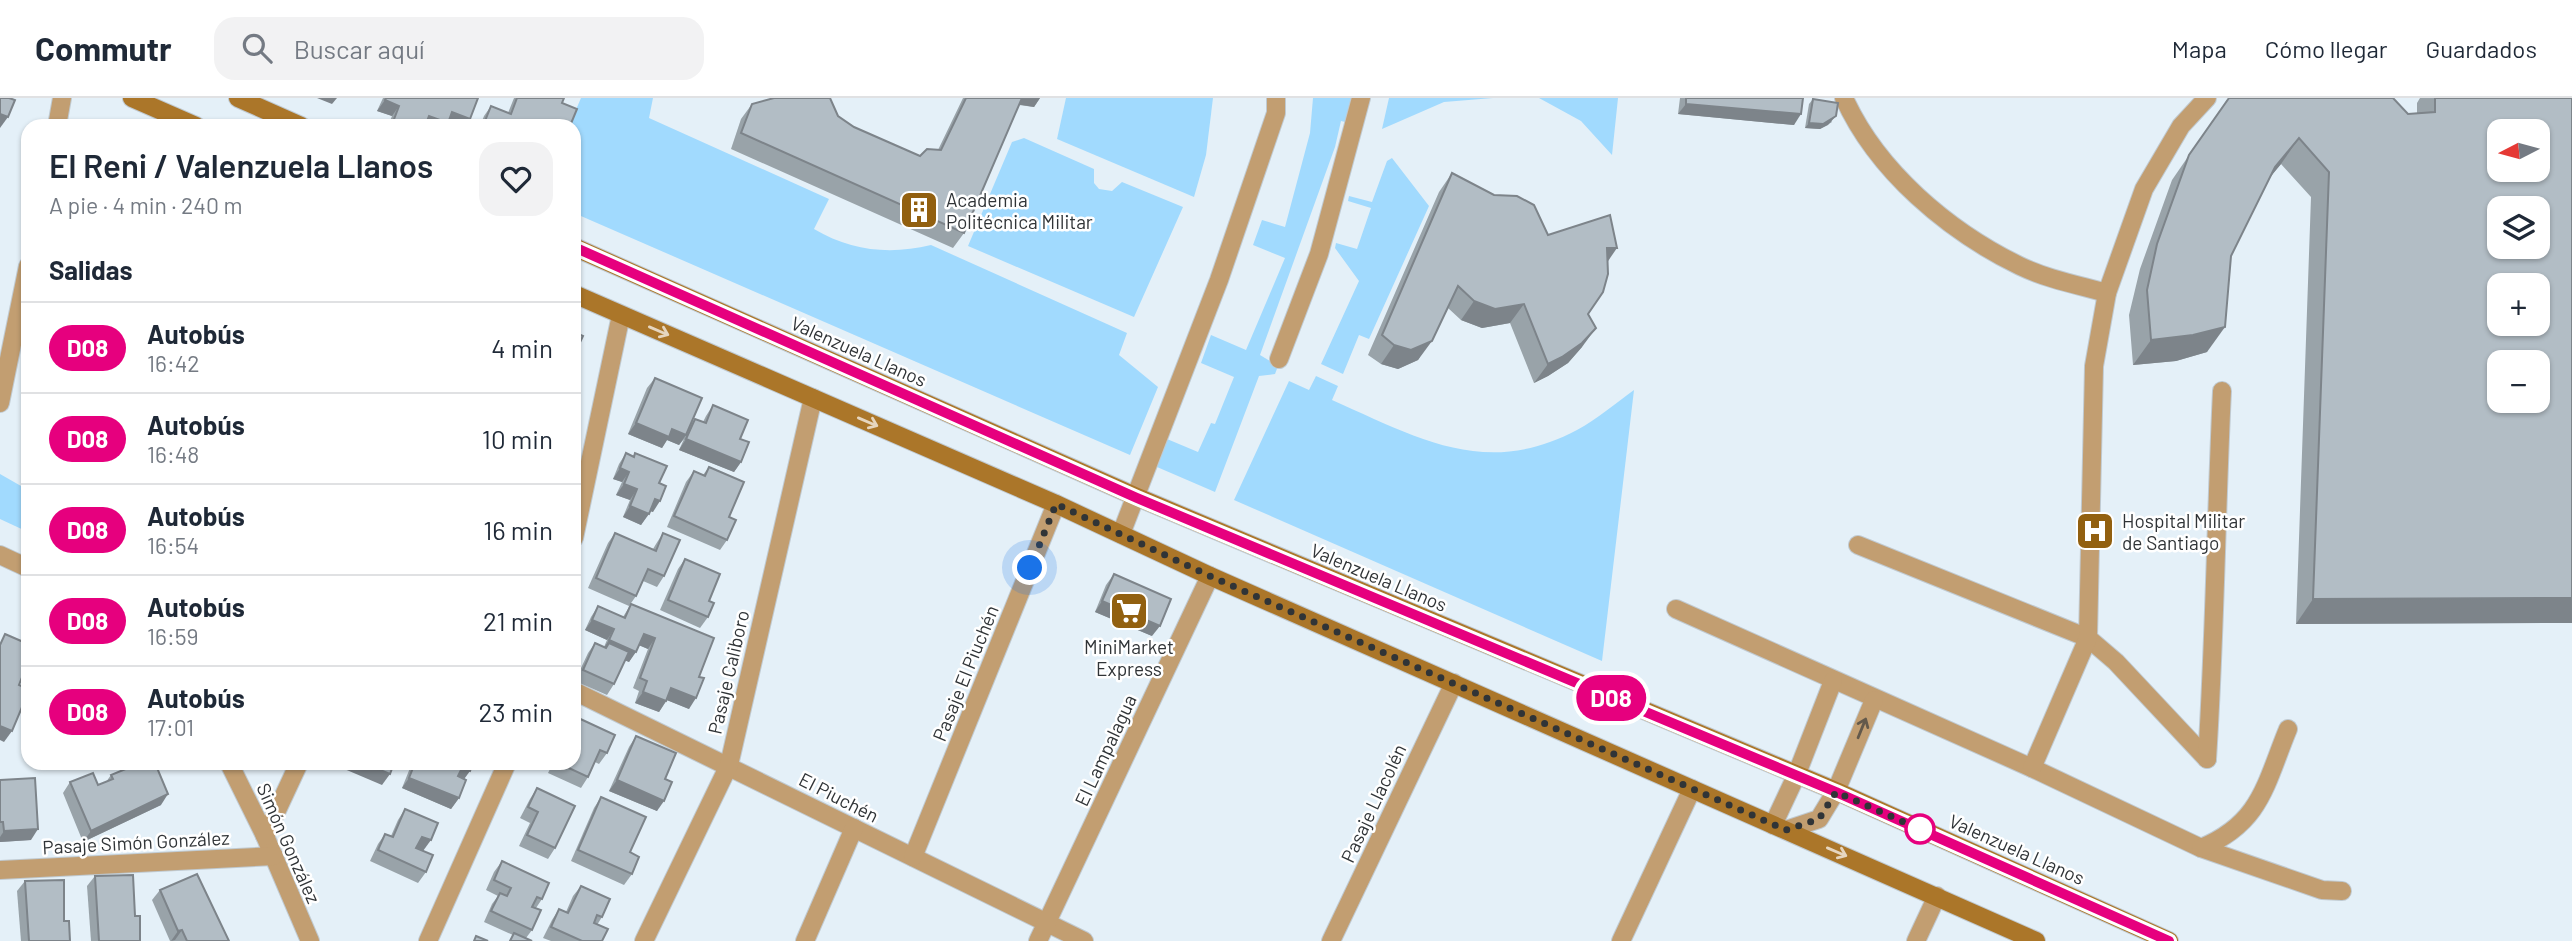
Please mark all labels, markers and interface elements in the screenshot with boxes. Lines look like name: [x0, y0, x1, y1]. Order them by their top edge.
search box: [214, 17, 704, 80]
text: Commutr: [35, 28, 172, 68]
icon: search: [238, 29, 276, 67]
text: Buscar aquí: [294, 33, 425, 64]
text: Mapa: [2172, 34, 2227, 63]
text: Cómo llegar: [2265, 34, 2387, 63]
text: Guardados: [2425, 34, 2537, 63]
north arrow: [2487, 119, 2550, 182]
map controls: [2487, 119, 2550, 413]
button: heart: [479, 142, 553, 216]
text: El Reni / Valenzuela Llanos: [49, 145, 433, 185]
place label: Academia Politécnica Militar: [946, 188, 1093, 233]
building icon: Academia Politécnica Militar: [898, 189, 940, 231]
text: A pie · 4 min · 240 m: [49, 191, 243, 219]
button: layers: [2487, 196, 2550, 259]
text: Salidas: [49, 254, 133, 285]
button: +: [2487, 273, 2550, 336]
street label: Valenzuela Llanos: [788, 311, 930, 391]
text: Autobús: [147, 318, 245, 349]
one-way arrow: [648, 325, 669, 338]
text: 4 min: [491, 332, 553, 363]
text: D08: [67, 333, 108, 362]
text: 16:42: [147, 349, 200, 377]
button: −: [2487, 350, 2550, 413]
text: Autobús: [147, 409, 245, 440]
one-way arrow: [857, 416, 878, 429]
text: 10 min: [482, 423, 553, 454]
text: D08: [67, 424, 108, 453]
text: 16:48: [147, 440, 199, 468]
text: Autobús: [147, 500, 245, 531]
place label: Hospital Militar de Santiago: [2122, 509, 2245, 554]
hospital icon: Hospital Militar de Santiago: [2074, 510, 2116, 552]
text: 16 min: [483, 514, 553, 545]
text: D08: [67, 515, 108, 544]
text: 16:54: [147, 531, 199, 559]
street label: Valenzuela Llanos: [1307, 538, 1451, 616]
your location: [1012, 550, 1047, 585]
supermarket icon: MiniMarket Express: [1108, 590, 1150, 632]
text: Autobús: [147, 591, 245, 622]
street label: Pasaje El Piuchén: [927, 602, 1003, 744]
text: 21 min: [483, 605, 553, 636]
text: D08: [67, 606, 108, 635]
street label: Pasaje Caliboro: [703, 608, 753, 736]
text: 16:59: [147, 622, 199, 650]
place label: MiniMarket Express: [1084, 635, 1174, 680]
line badge: D08: [1571, 675, 1651, 721]
text: Autobús: [147, 682, 245, 713]
text: D08: [1590, 683, 1632, 712]
street label: El Lampalagua: [1069, 691, 1141, 809]
text: 23 min: [478, 696, 553, 727]
text: D08: [67, 697, 108, 726]
text: 17:01: [147, 713, 194, 741]
one-way arrow: [1857, 717, 1870, 739]
street label: Pasaje Llacolén: [1336, 740, 1410, 866]
street label: El Piuchén: [795, 767, 883, 827]
street label: Simón González: [252, 779, 326, 907]
street label: Valenzuela Llanos: [1946, 809, 2088, 889]
unlabelled marker: [1905, 814, 1935, 844]
street label: Pasaje Simón González: [42, 826, 230, 858]
one-way arrow: [1826, 847, 1847, 860]

